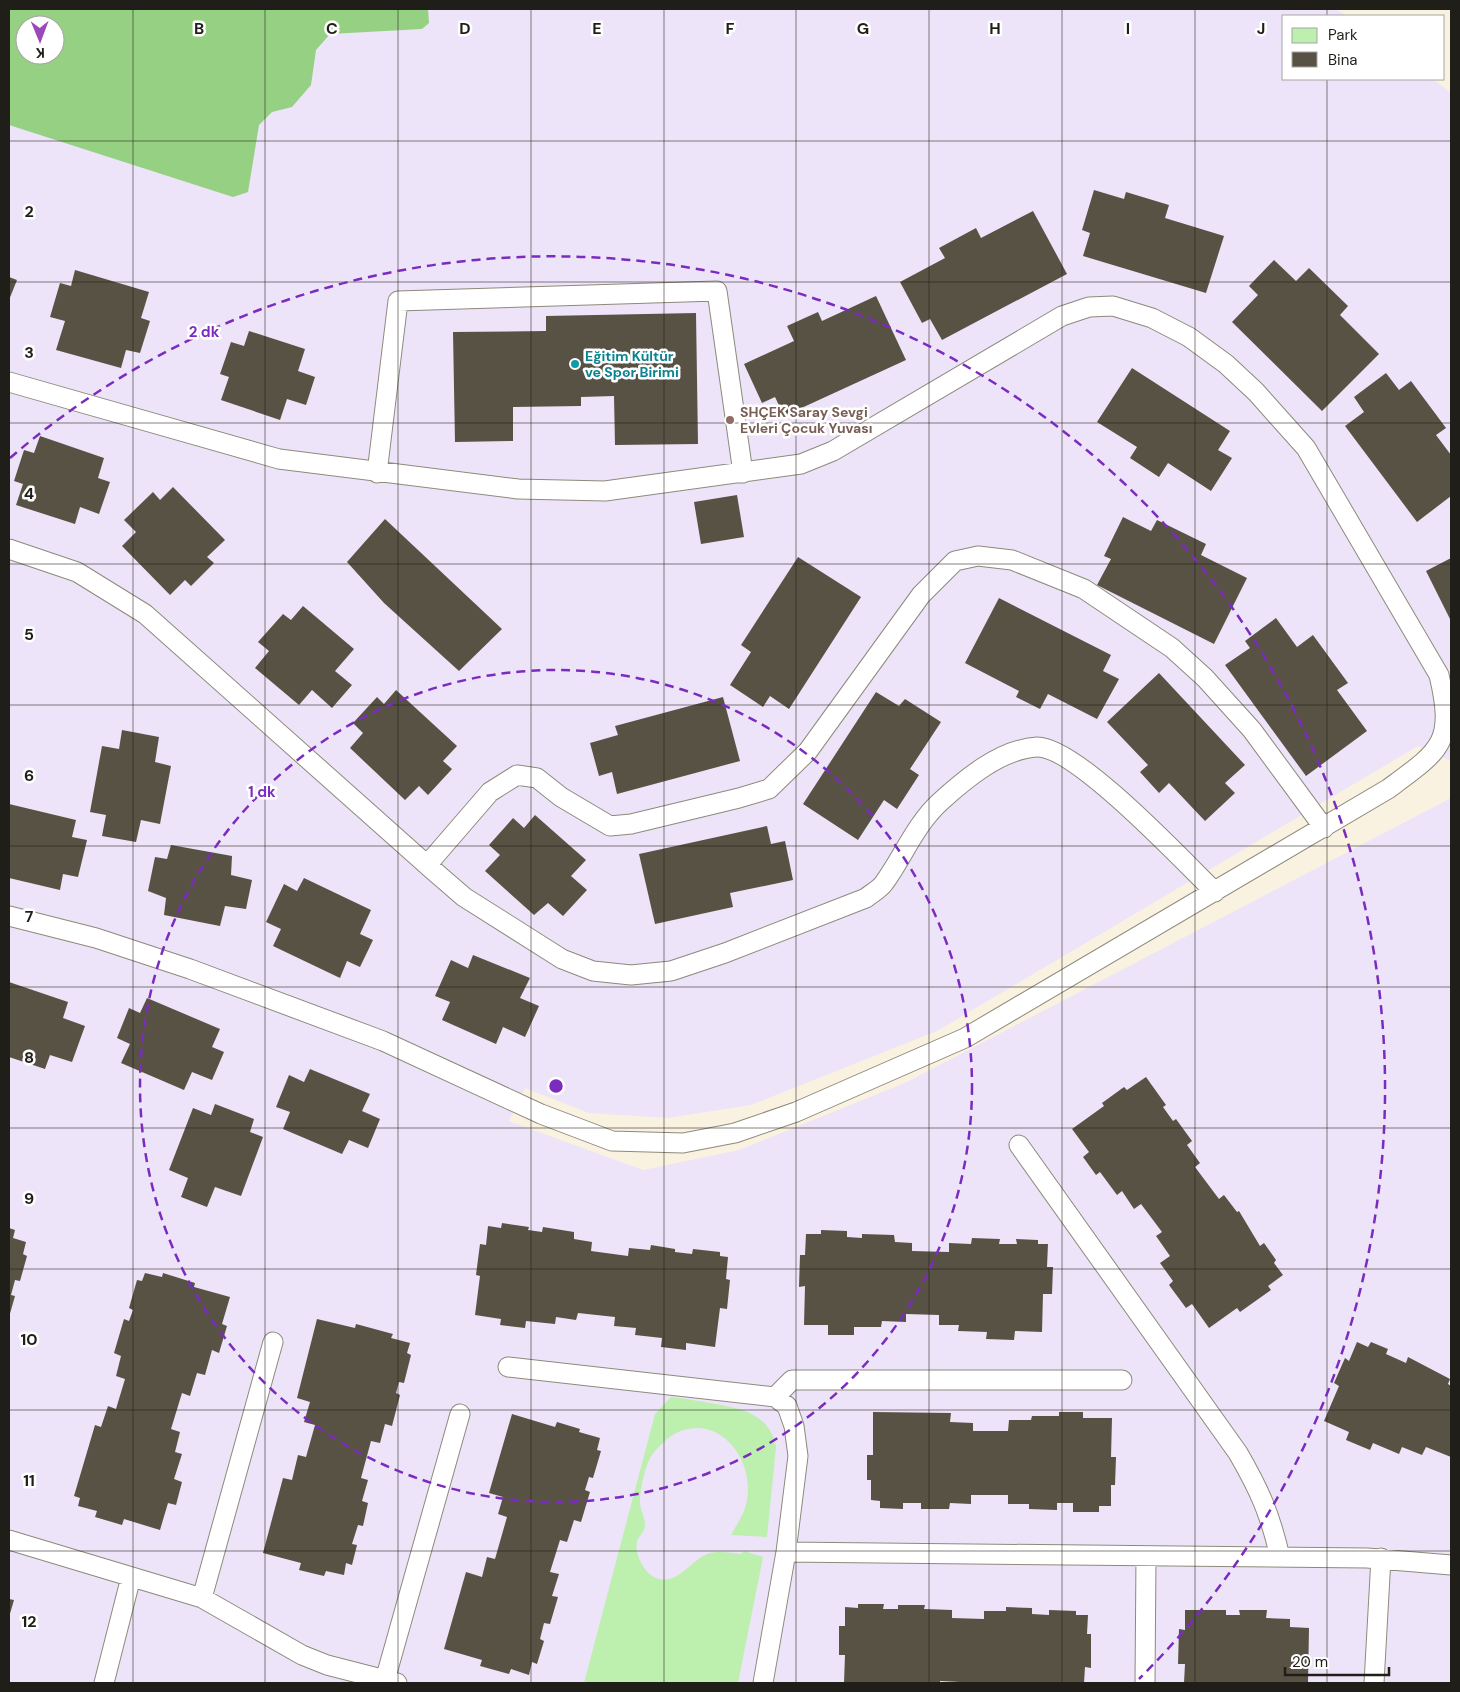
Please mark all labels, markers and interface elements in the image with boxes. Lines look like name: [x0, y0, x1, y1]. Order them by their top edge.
north arrow: [15, 15, 65, 65]
legend: [1282, 15, 1445, 80]
text: B: [194, 18, 204, 39]
text: C: [326, 18, 338, 39]
text: D: [459, 18, 471, 39]
text: E: [592, 18, 602, 39]
text: F: [726, 18, 735, 39]
text: G: [857, 18, 869, 39]
text: H: [989, 18, 1001, 39]
text: I: [1126, 18, 1130, 39]
text: J: [1257, 18, 1265, 39]
text: Park: [1328, 25, 1358, 45]
text: K: [35, 44, 45, 62]
text: Bina: [1328, 50, 1357, 70]
text: 2: [24, 201, 34, 222]
text: 2 dk: [189, 322, 220, 342]
text: 3: [24, 342, 34, 363]
place label: Eğitim Kültür ve Spor Birimi: [585, 347, 679, 381]
marker: Eğitim Kültür ve Spor Birimi: [569, 358, 581, 370]
place label: SHÇEK Saray Sevgi Evleri Çocuk Yuvası: [740, 403, 872, 437]
marker: SHÇEK Saray Sevgi Evleri Çocuk Yuvası: [724, 414, 736, 426]
text: 4: [24, 483, 34, 504]
text: 5: [24, 624, 34, 645]
text: 6: [24, 765, 34, 786]
text: 1 dk: [248, 782, 276, 802]
text: 7: [25, 906, 34, 927]
text: 8: [24, 1047, 34, 1068]
centre of rings: [547, 1077, 565, 1095]
text: 9: [24, 1188, 34, 1209]
text: 10: [20, 1329, 38, 1350]
text: 11: [23, 1470, 35, 1491]
text: 12: [21, 1611, 37, 1632]
scale bar: [1285, 1644, 1389, 1676]
text: 20 m: [1292, 1652, 1328, 1672]

